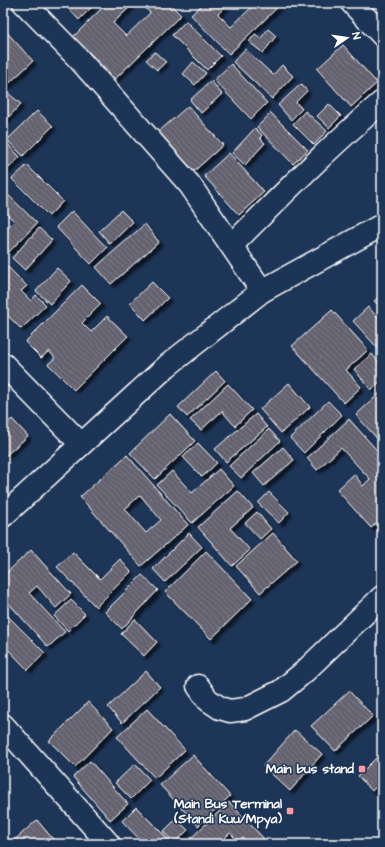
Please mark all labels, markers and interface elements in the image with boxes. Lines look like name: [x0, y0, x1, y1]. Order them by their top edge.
north arrow: [327, 18, 367, 58]
text: N: [348, 31, 364, 41]
place label: Main bus stand: [266, 760, 354, 778]
marker: Main bus stand: [357, 764, 367, 774]
place label: Main Bus Terminal (Standi Kuu/Mpya): [173, 795, 282, 829]
marker: Main Bus Terminal (Standi Kuu/Mpya): [285, 806, 295, 816]

